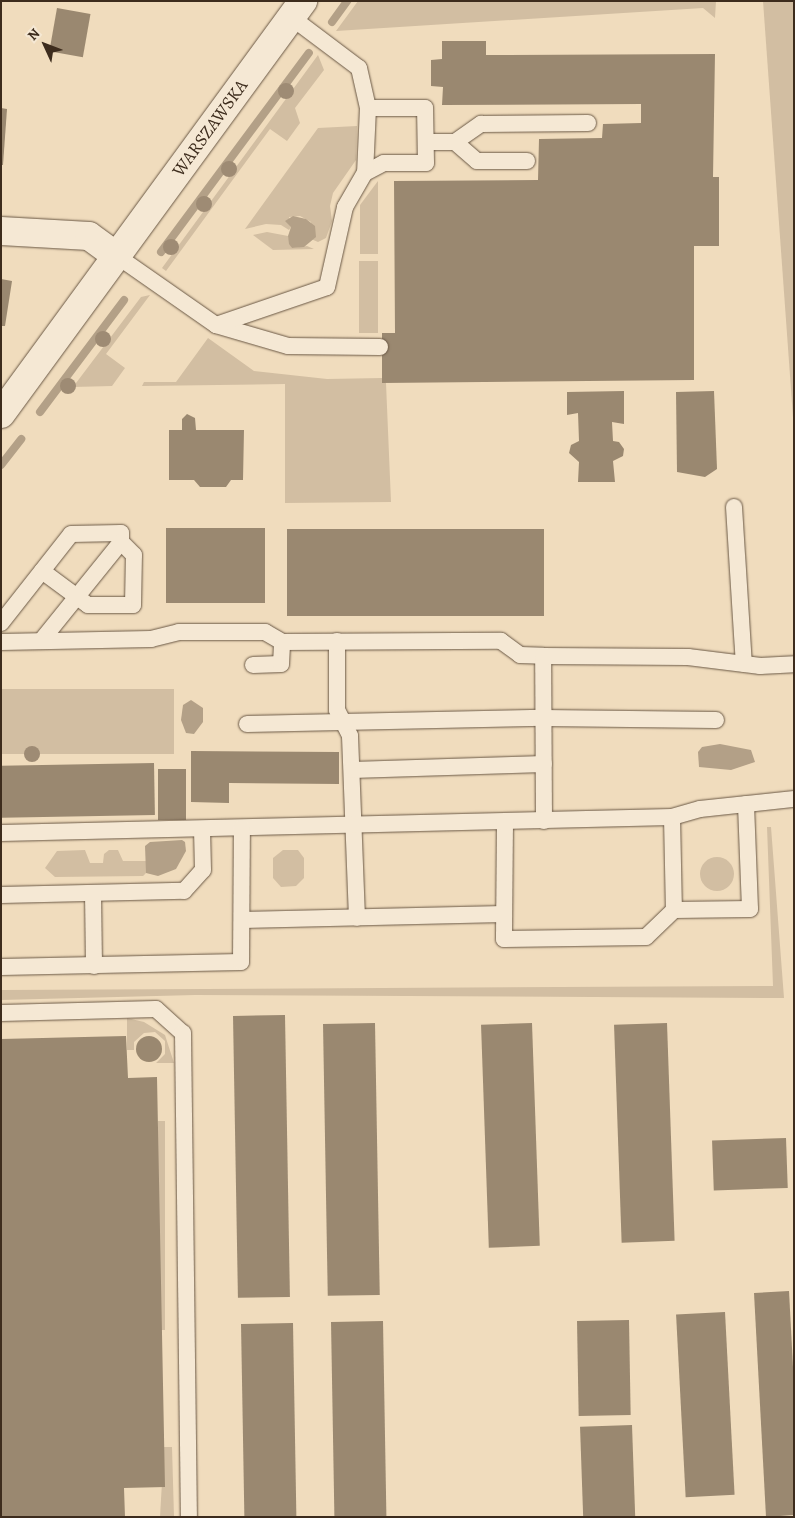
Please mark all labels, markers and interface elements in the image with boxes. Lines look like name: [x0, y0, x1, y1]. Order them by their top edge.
north arrow: [20, 20, 70, 70]
text: N: [23, 24, 44, 45]
street label: WARSZAWSKA: [168, 75, 252, 181]

